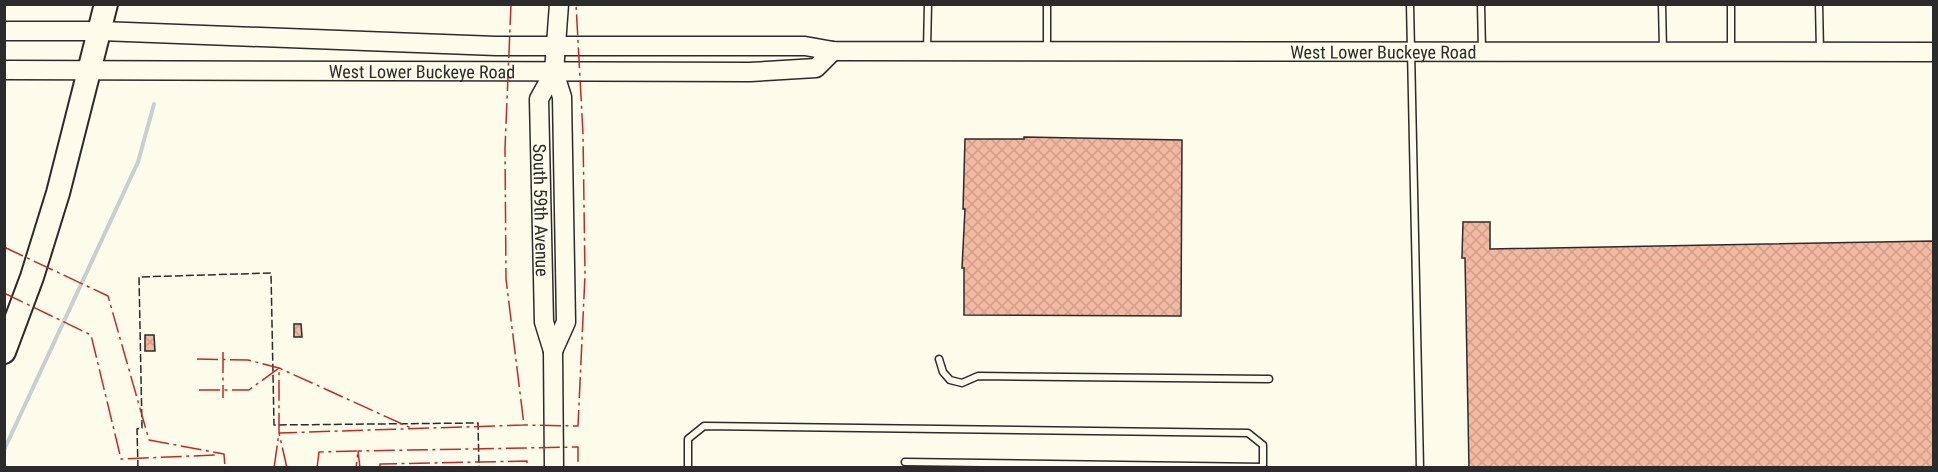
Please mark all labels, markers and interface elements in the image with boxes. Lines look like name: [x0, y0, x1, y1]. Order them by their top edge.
street label: West Lower Buckeye Road: [1290, 41, 1476, 62]
street label: West Lower Buckeye Road: [329, 60, 515, 82]
street label: South 59th Avenue: [530, 143, 553, 277]

